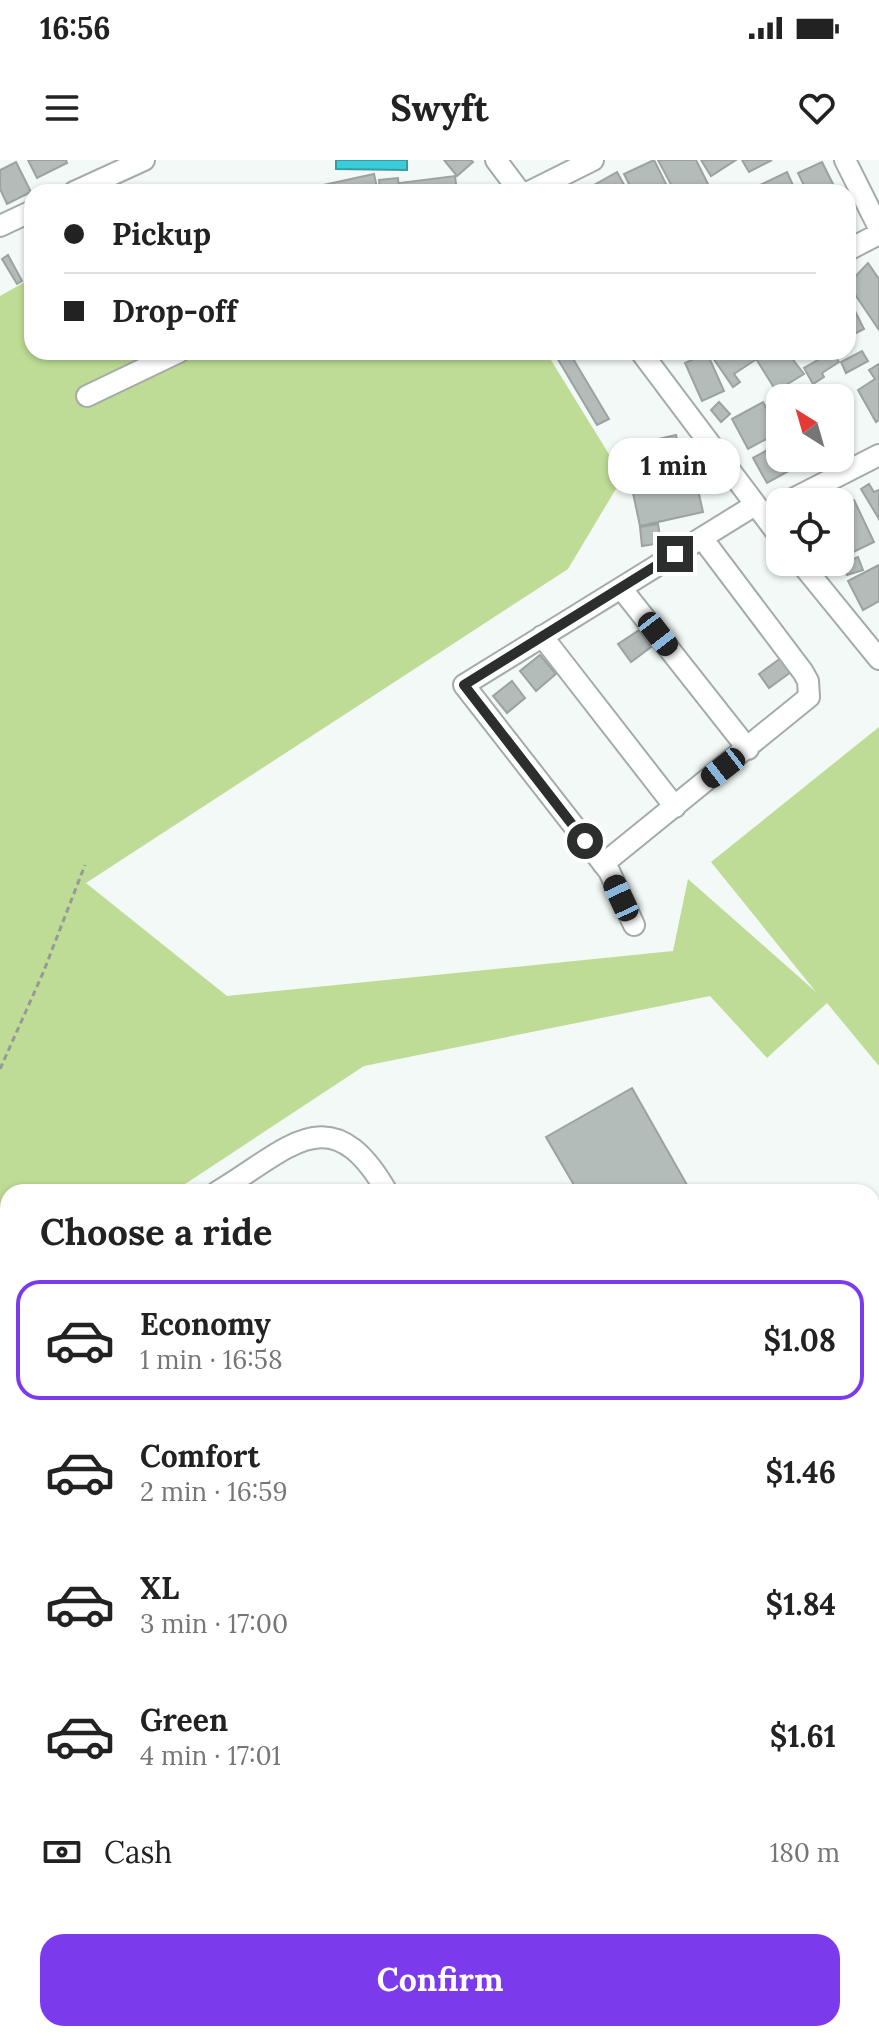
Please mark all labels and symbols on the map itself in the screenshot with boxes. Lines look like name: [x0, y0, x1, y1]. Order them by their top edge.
north arrow: [766, 384, 854, 472]
callout: 1 min: [609, 438, 741, 494]
route end: [657, 536, 693, 572]
car: [634, 608, 682, 660]
car: [697, 744, 749, 792]
route start: [567, 823, 603, 859]
car: [600, 871, 642, 925]

